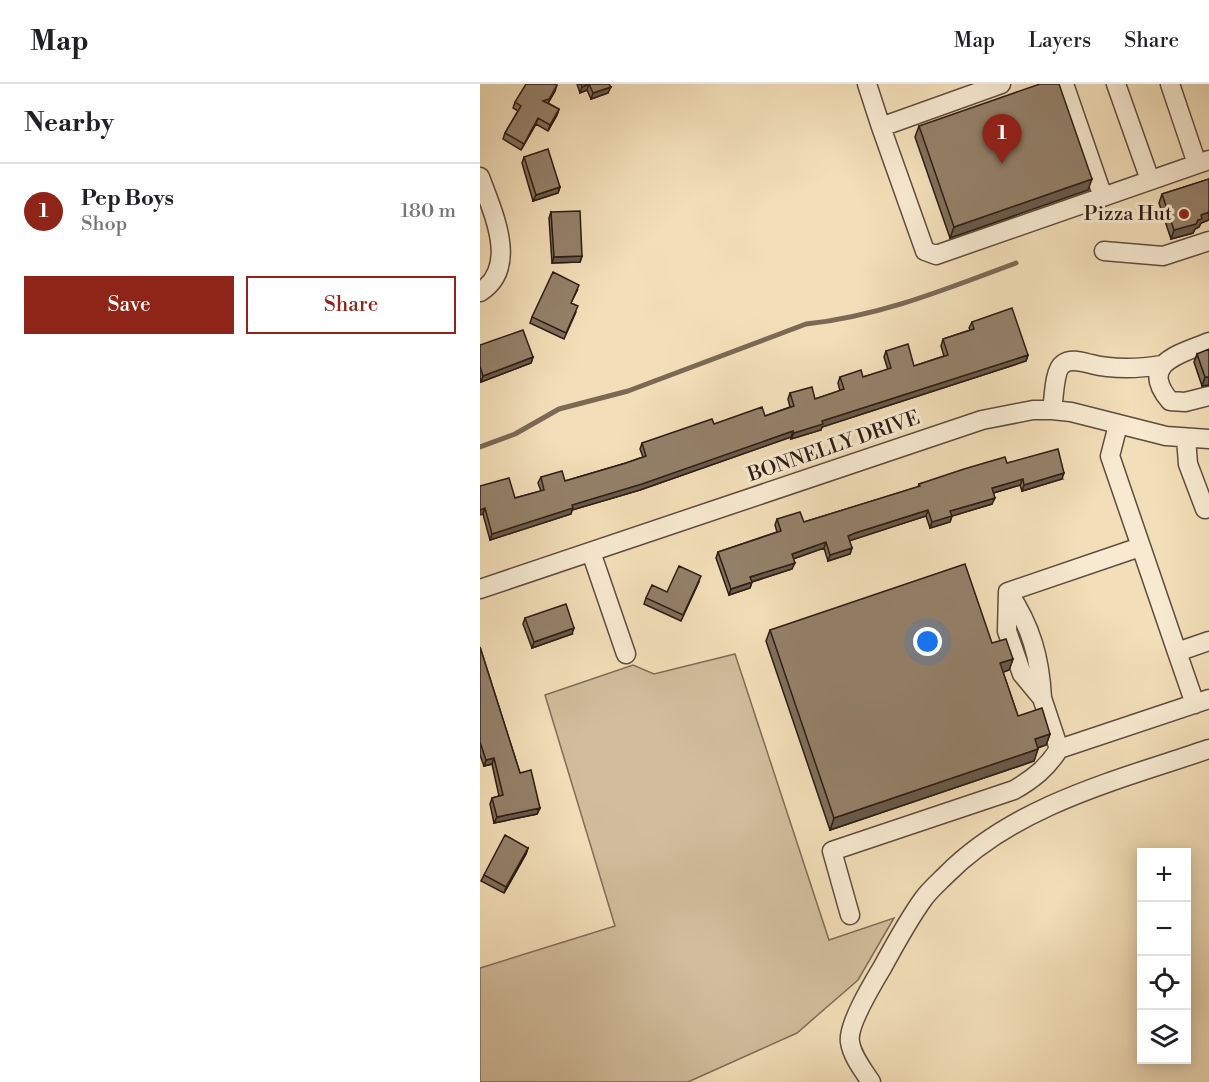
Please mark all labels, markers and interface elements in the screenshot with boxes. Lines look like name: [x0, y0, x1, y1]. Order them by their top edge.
text: Map: [30, 24, 89, 59]
text: Map: [954, 28, 995, 54]
text: Layers: [1028, 28, 1091, 54]
text: Share: [1124, 28, 1179, 54]
text: Nearby: [24, 107, 114, 139]
pin: 1: [982, 115, 1022, 164]
text: Pep Boys: [81, 185, 174, 212]
text: 1: [39, 199, 48, 224]
text: 180 m: [401, 199, 456, 224]
place label: Pizza Hut: [1084, 202, 1172, 227]
marker: Pizza Hut: [1177, 207, 1191, 221]
text: Shop: [81, 212, 127, 237]
button: Save: [24, 276, 234, 334]
button: Share: [246, 276, 456, 334]
street label: BONNELLY DRIVE: [744, 406, 923, 489]
your location: [913, 627, 942, 656]
map controls: [1137, 848, 1191, 1064]
button: +: [1137, 848, 1191, 902]
button: −: [1137, 902, 1191, 956]
button: locate: [1137, 956, 1191, 1010]
button: layers: [1137, 1010, 1191, 1064]

